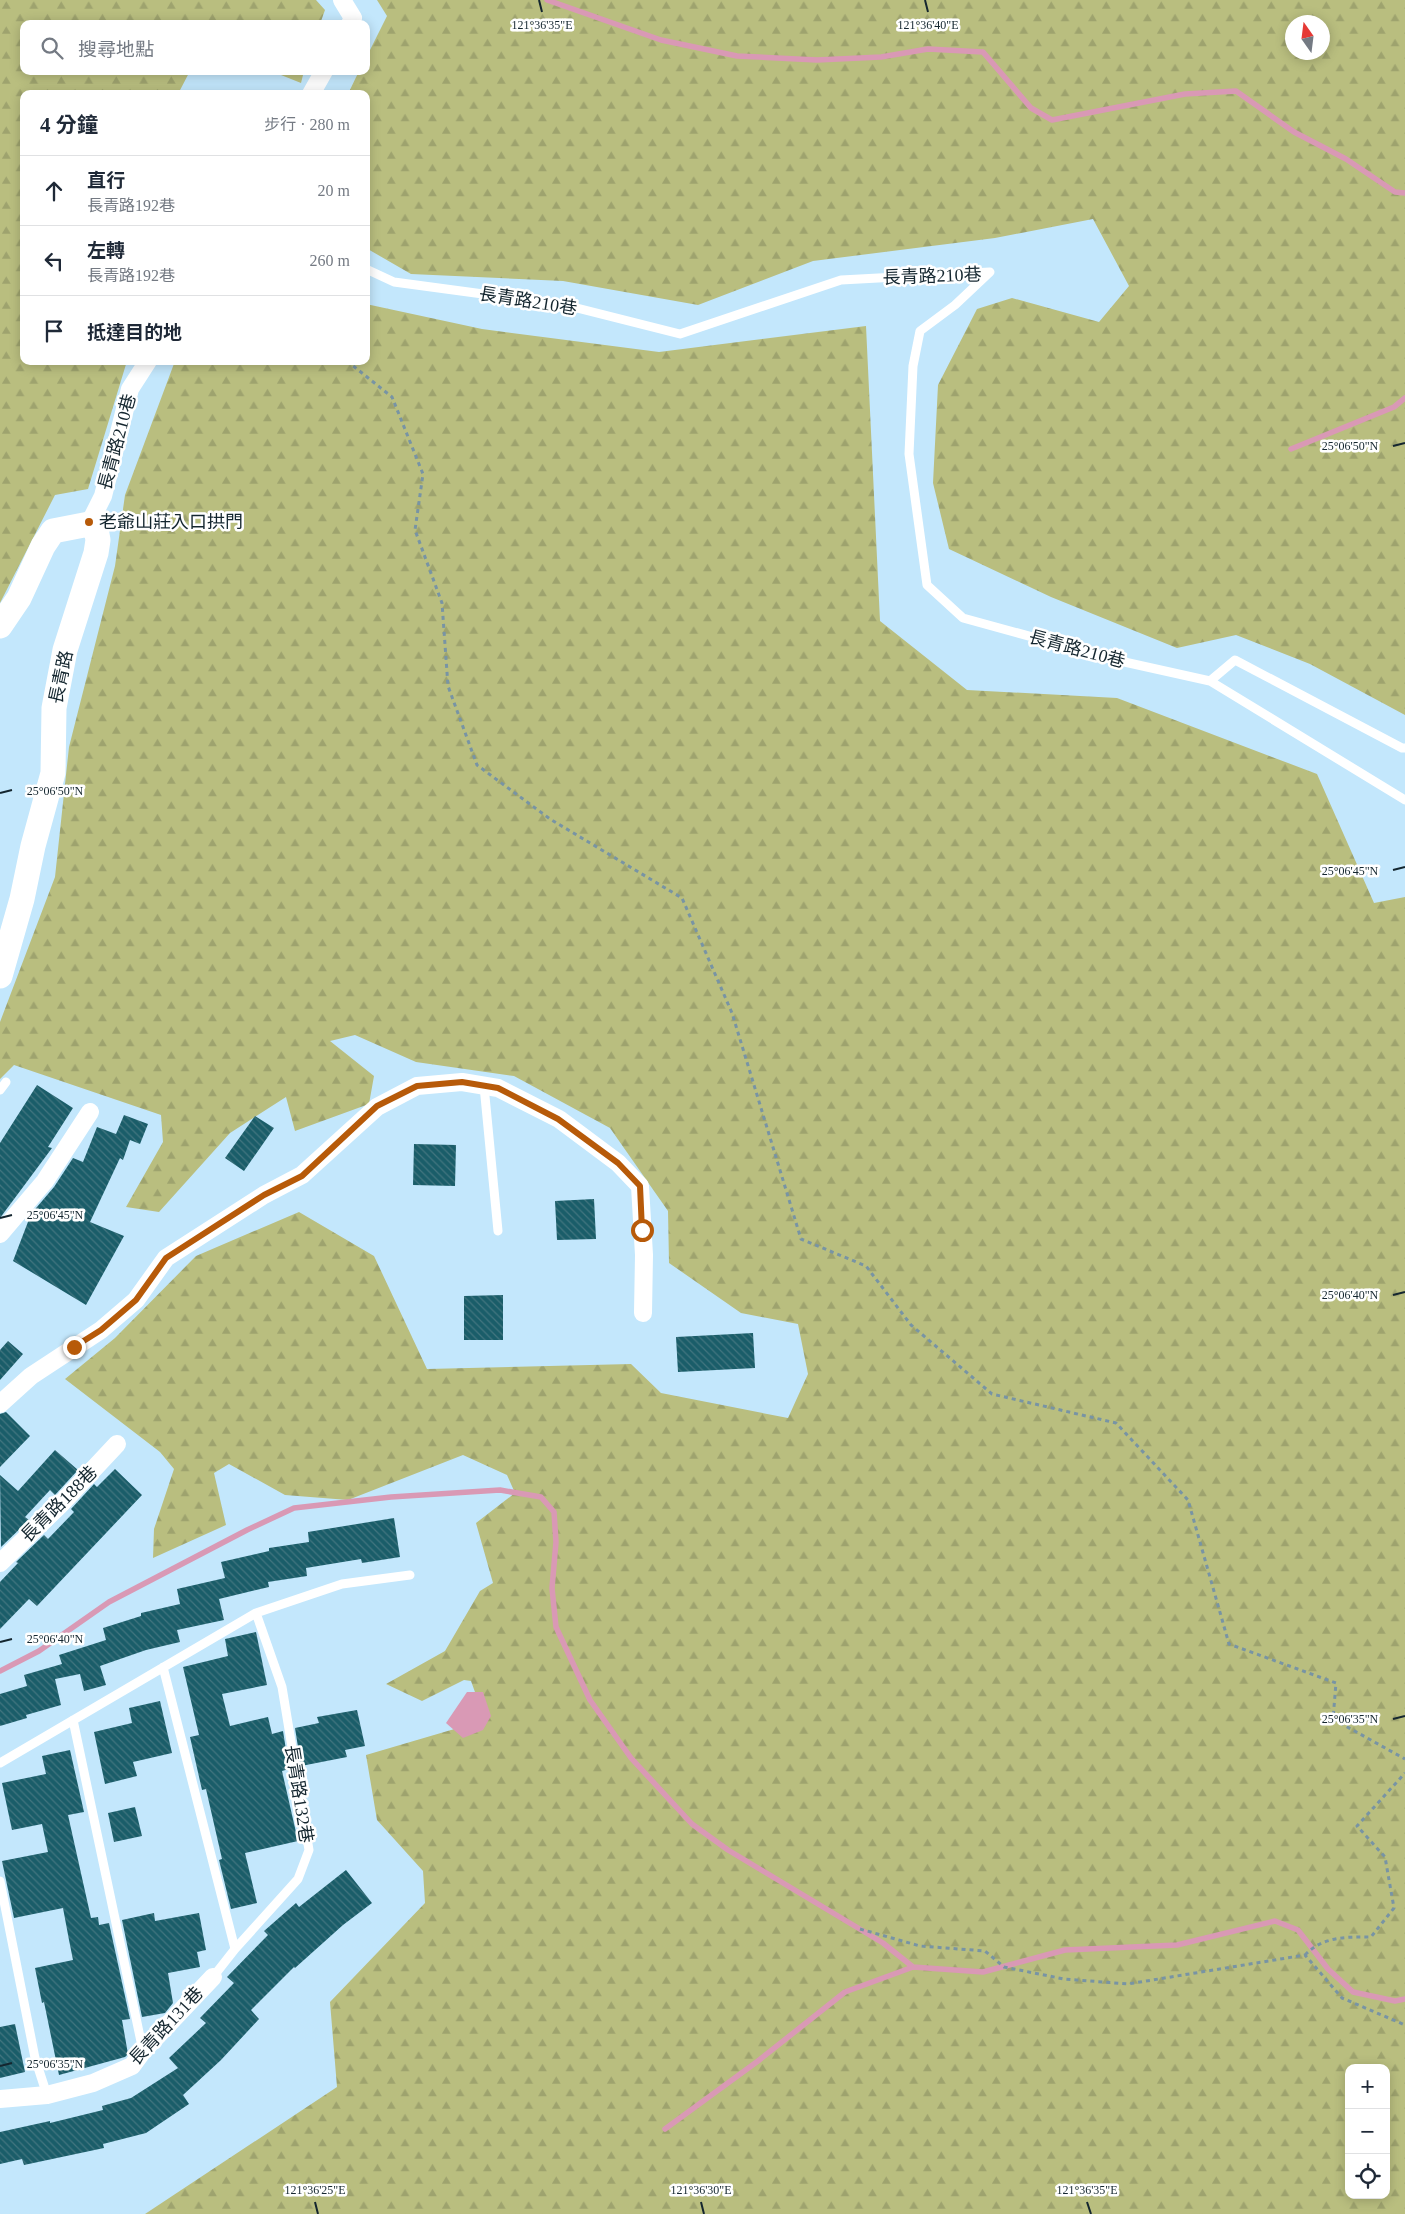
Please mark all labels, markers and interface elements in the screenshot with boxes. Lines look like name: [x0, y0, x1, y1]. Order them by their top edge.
north arrow: [1285, 15, 1330, 60]
text: 121°36'35"E: [511, 18, 573, 32]
text: 121°36'40"E: [897, 18, 959, 32]
search box: [20, 20, 370, 75]
icon: search: [38, 34, 66, 62]
text: 搜尋地點: [78, 39, 154, 60]
text: 4 分鐘: [40, 113, 98, 137]
text: 步行 · 280 m: [264, 116, 350, 133]
text: 直行: [87, 170, 125, 191]
icon: ahead: [40, 177, 68, 205]
text: 20 m: [318, 182, 350, 199]
text: 長青路192巷: [87, 197, 175, 214]
text: 左轉: [87, 240, 125, 261]
icon: left: [40, 247, 68, 275]
text: 260 m: [310, 252, 350, 269]
street label: 長青路210巷: [882, 264, 982, 288]
text: 長青路192巷: [87, 267, 175, 284]
street label: 長青路210巷: [478, 283, 578, 319]
icon: arrive: [40, 317, 68, 345]
text: 抵達目的地: [87, 322, 182, 343]
street label: 長青路210巷: [95, 392, 139, 492]
text: 25°06'50"N: [1322, 439, 1379, 453]
place label: 老爺山莊入口拱門: [99, 512, 243, 532]
marker: 老爺山莊入口拱門: [83, 516, 95, 528]
street label: 長青路210巷: [1027, 627, 1127, 671]
street label: 長青路: [46, 649, 76, 705]
text: 25°06'50"N: [27, 784, 84, 798]
text: 25°06'45"N: [1322, 864, 1379, 878]
text: 25°06'45"N: [27, 1208, 84, 1222]
route start: [631, 1219, 654, 1242]
text: 25°06'40"N: [1322, 1288, 1379, 1302]
route end: [63, 1336, 86, 1359]
street label: 長青路188巷: [17, 1462, 101, 1546]
text: 25°06'40"N: [27, 1632, 84, 1646]
text: 25°06'35"N: [1322, 1712, 1379, 1726]
street label: 長青路132巷: [281, 1744, 317, 1844]
street label: 長青路131巷: [125, 1983, 207, 2069]
text: 25°06'35"N: [27, 2057, 84, 2071]
map controls: [1345, 2064, 1390, 2199]
button: +: [1345, 2064, 1390, 2109]
button: −: [1345, 2109, 1390, 2154]
button: locate: [1345, 2154, 1390, 2199]
text: 121°36'25"E: [284, 2183, 346, 2197]
text: 121°36'30"E: [670, 2183, 732, 2197]
text: 121°36'35"E: [1056, 2183, 1118, 2197]

